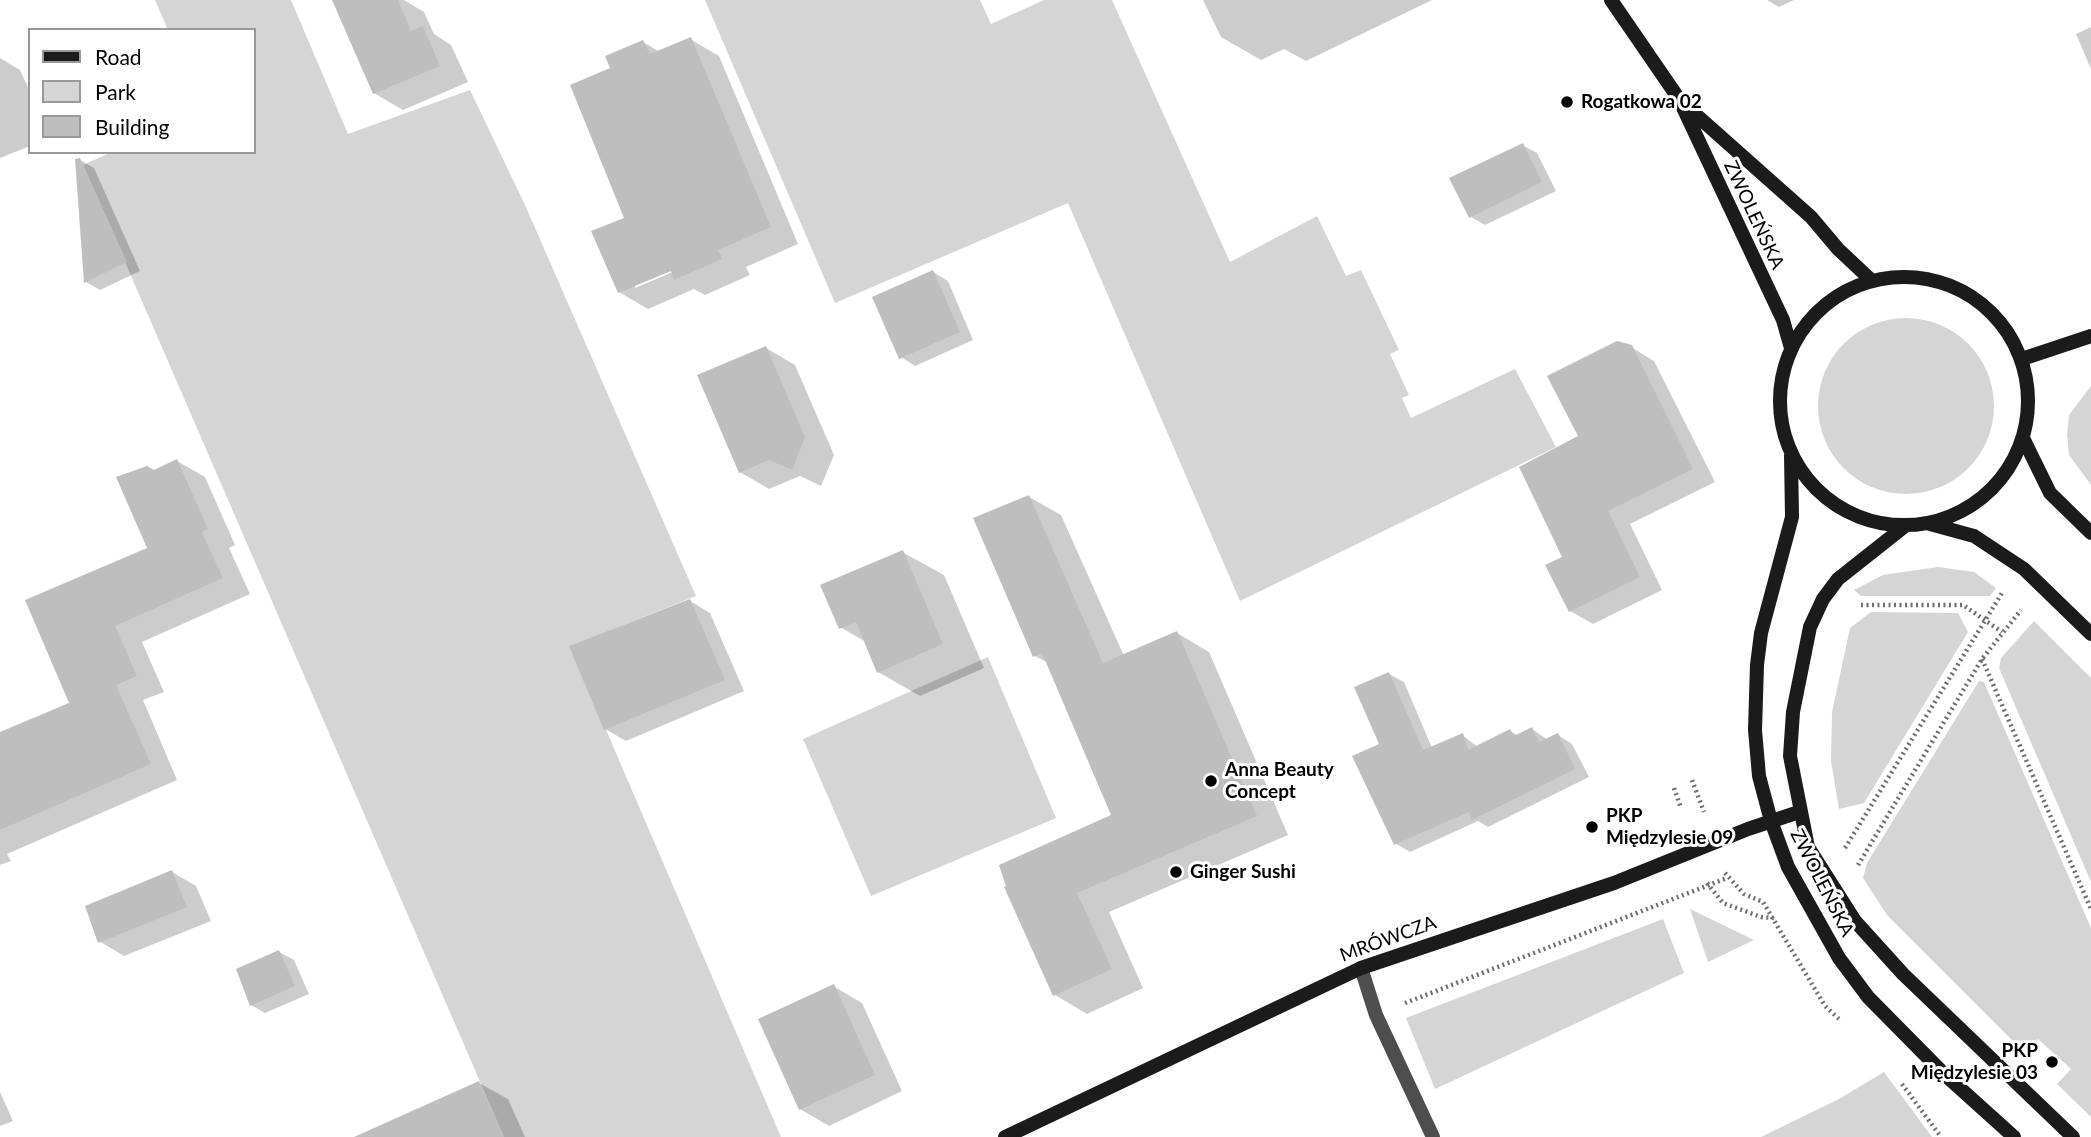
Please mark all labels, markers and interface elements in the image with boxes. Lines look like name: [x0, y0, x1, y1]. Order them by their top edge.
legend: [28, 28, 256, 154]
text: Road: [95, 44, 142, 69]
text: Park: [95, 79, 136, 104]
place label: Rogatkowa 02: [1581, 91, 1702, 113]
marker: Rogatkowa 02: [1559, 94, 1575, 110]
text: Building: [95, 114, 170, 139]
street label: ZWOLEŃSKA: [1719, 157, 1789, 273]
place label: Anna Beauty Concept: [1225, 759, 1334, 803]
marker: Anna Beauty Concept: [1203, 773, 1219, 789]
place label: PKP Międzylesie 09: [1606, 805, 1733, 849]
marker: PKP Międzylesie 09: [1584, 819, 1600, 835]
street label: ZWOLEŃSKA: [1785, 826, 1859, 940]
place label: Ginger Sushi: [1190, 861, 1296, 883]
marker: Ginger Sushi: [1168, 864, 1184, 880]
street label: MRÓWCZA: [1337, 911, 1439, 967]
place label: PKP Międzylesie 03: [1911, 1040, 2038, 1084]
marker: PKP Międzylesie 03: [2044, 1054, 2060, 1070]

